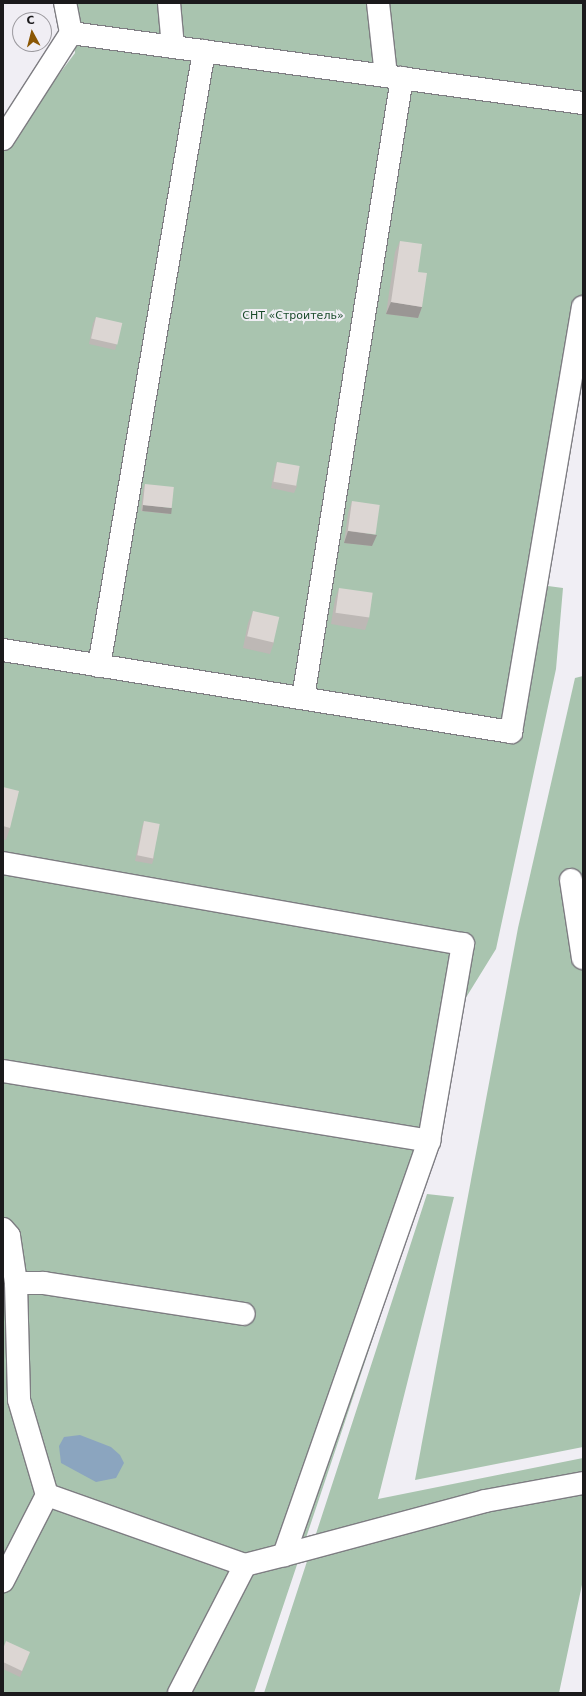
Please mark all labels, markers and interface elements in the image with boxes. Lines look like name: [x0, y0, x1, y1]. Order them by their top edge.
north arrow: [12, 12, 52, 52]
text: С: [26, 14, 35, 28]
park label: СНТ «Строитель»: [242, 309, 344, 323]

